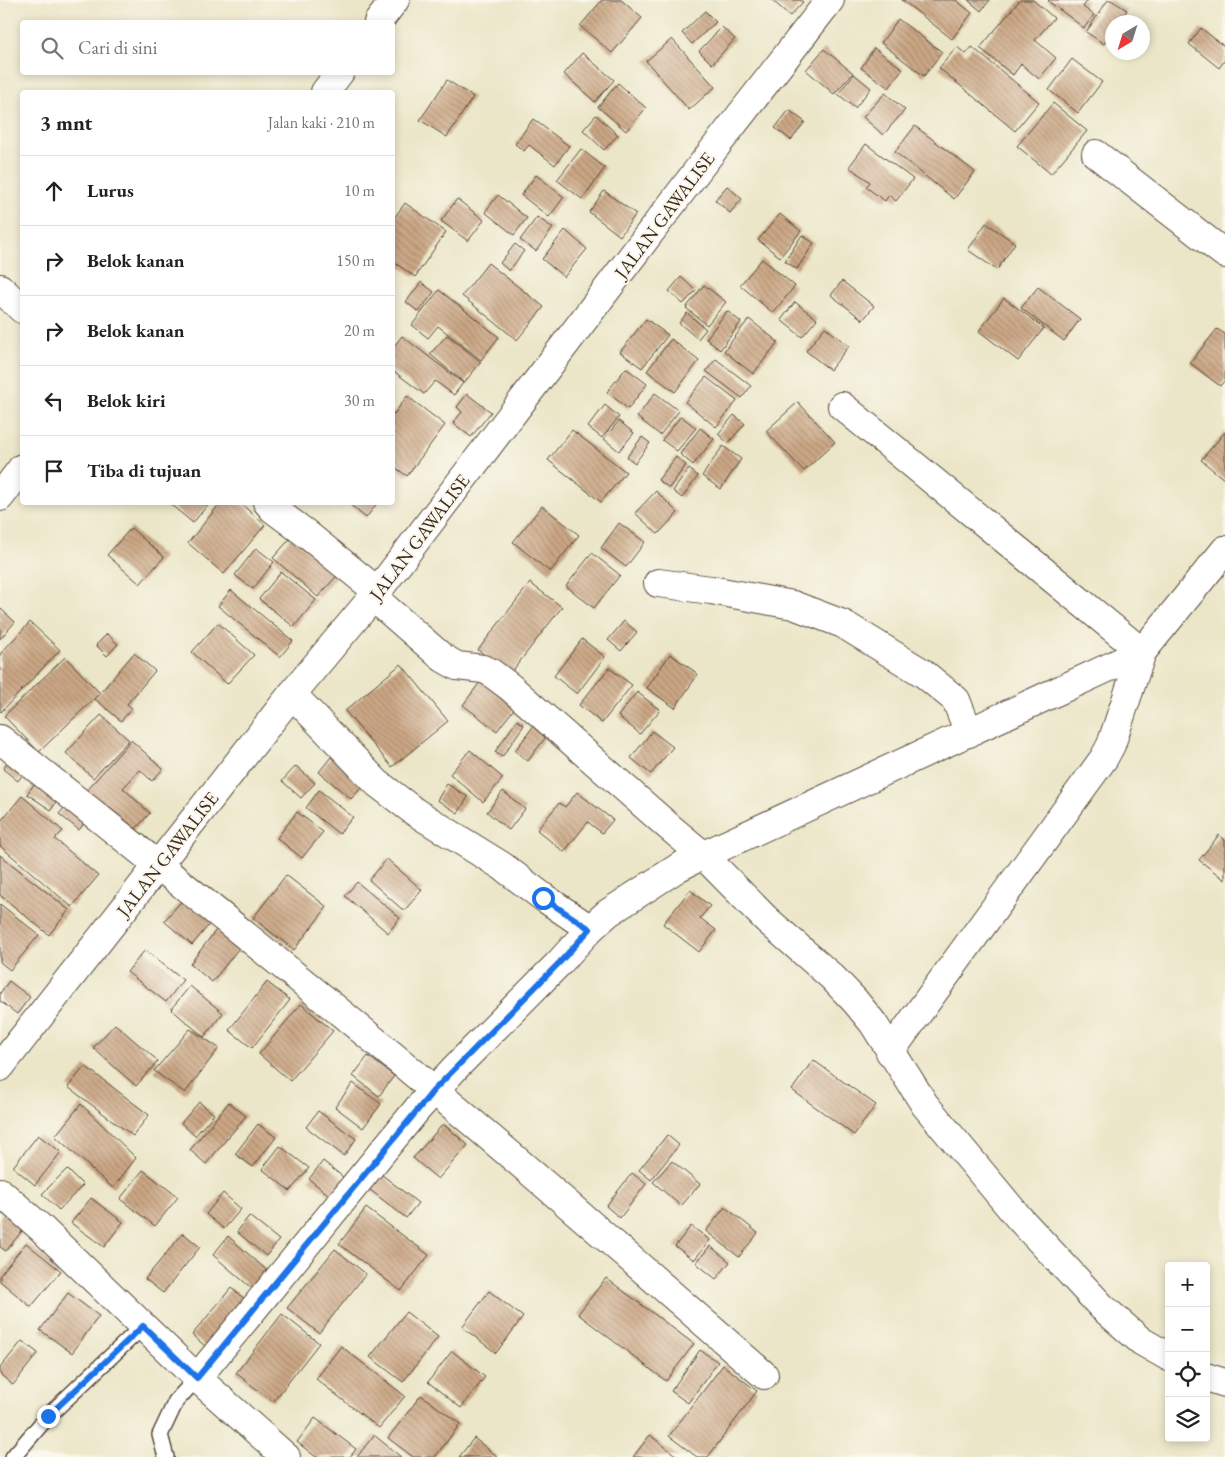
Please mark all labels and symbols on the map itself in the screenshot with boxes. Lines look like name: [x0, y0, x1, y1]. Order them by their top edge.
north arrow: [1105, 15, 1150, 60]
street label: JALAN GAWALISE: [607, 147, 720, 285]
street label: JALAN GAWALISE: [362, 469, 475, 607]
street label: JALAN GAWALISE: [109, 786, 224, 924]
route start: [532, 887, 555, 910]
route end: [37, 1405, 60, 1428]

